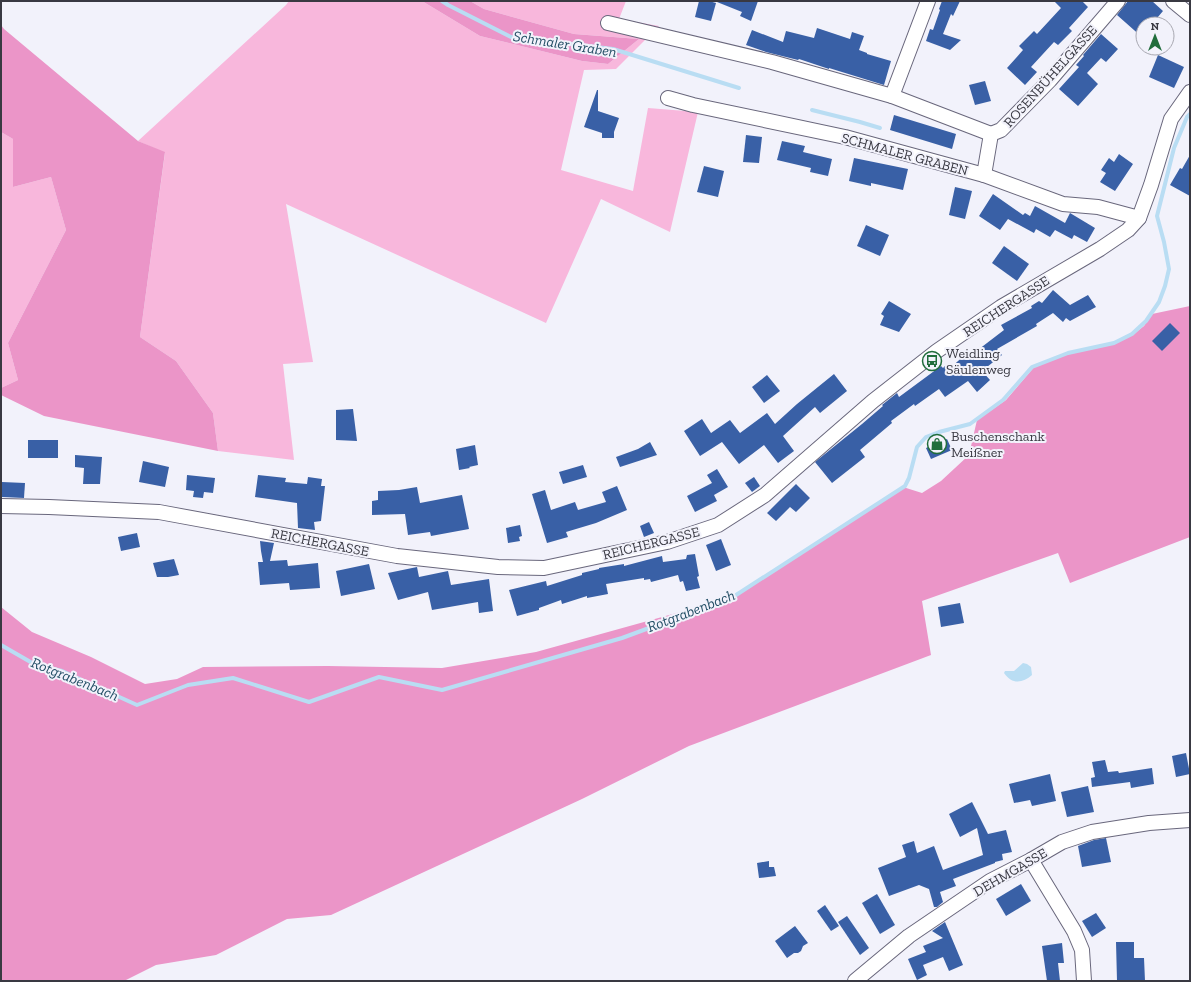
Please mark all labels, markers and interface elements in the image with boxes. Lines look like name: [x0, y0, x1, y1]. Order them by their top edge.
north arrow: [1135, 16, 1175, 56]
text: N: [1151, 20, 1160, 33]
street label: ROSENBÜHELGASSE: [1000, 22, 1101, 131]
water label: Schmaler Graben: [512, 27, 618, 61]
street label: SCHMALER GRABEN: [840, 129, 970, 180]
street label: REICHERGASSE: [960, 272, 1053, 341]
place label: Weidling Säulenweg: [946, 345, 1011, 378]
bus stop icon: Weidling Säulenweg: [921, 350, 943, 372]
place label: Buschenschank Meißner: [951, 428, 1046, 461]
shop icon: Buschenschank Meißner: [926, 433, 948, 455]
street label: REICHERGASSE: [601, 523, 701, 564]
street label: REICHERGASSE: [270, 525, 370, 560]
water label: Rotgrabenbach: [644, 586, 738, 636]
water label: Rotgrabenbach: [29, 653, 122, 705]
street label: DEHMGASSE: [970, 844, 1050, 900]

